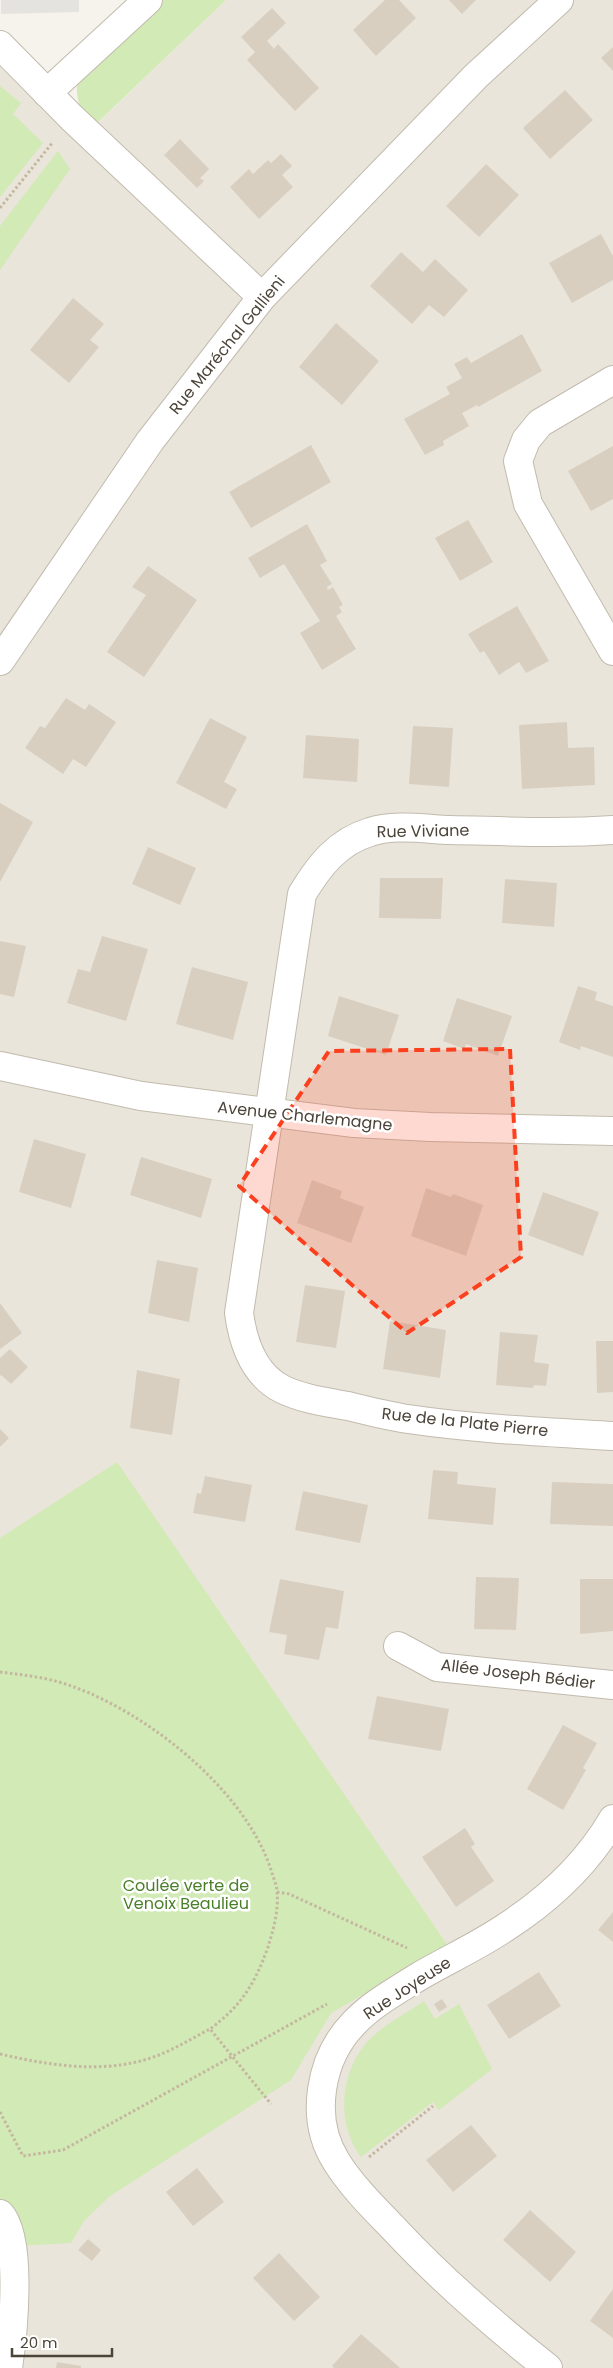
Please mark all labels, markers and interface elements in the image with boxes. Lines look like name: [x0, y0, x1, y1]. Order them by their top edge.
street label: Rue Maréchal Gallieni: [164, 271, 290, 419]
street label: Rue Viviane: [376, 819, 470, 843]
street label: Avenue Charlemagne: [216, 1095, 394, 1137]
street label: Rue de la Plate Pierre: [381, 1402, 549, 1442]
street label: Allée Joseph Bédier: [439, 1653, 597, 1695]
park label: Coulée verte de Venoix Beaulieu: [123, 1874, 249, 1915]
street label: Rue Joyeuse: [359, 1951, 455, 2025]
scale bar: [12, 2326, 112, 2358]
text: 20 m: [20, 2332, 58, 2353]

